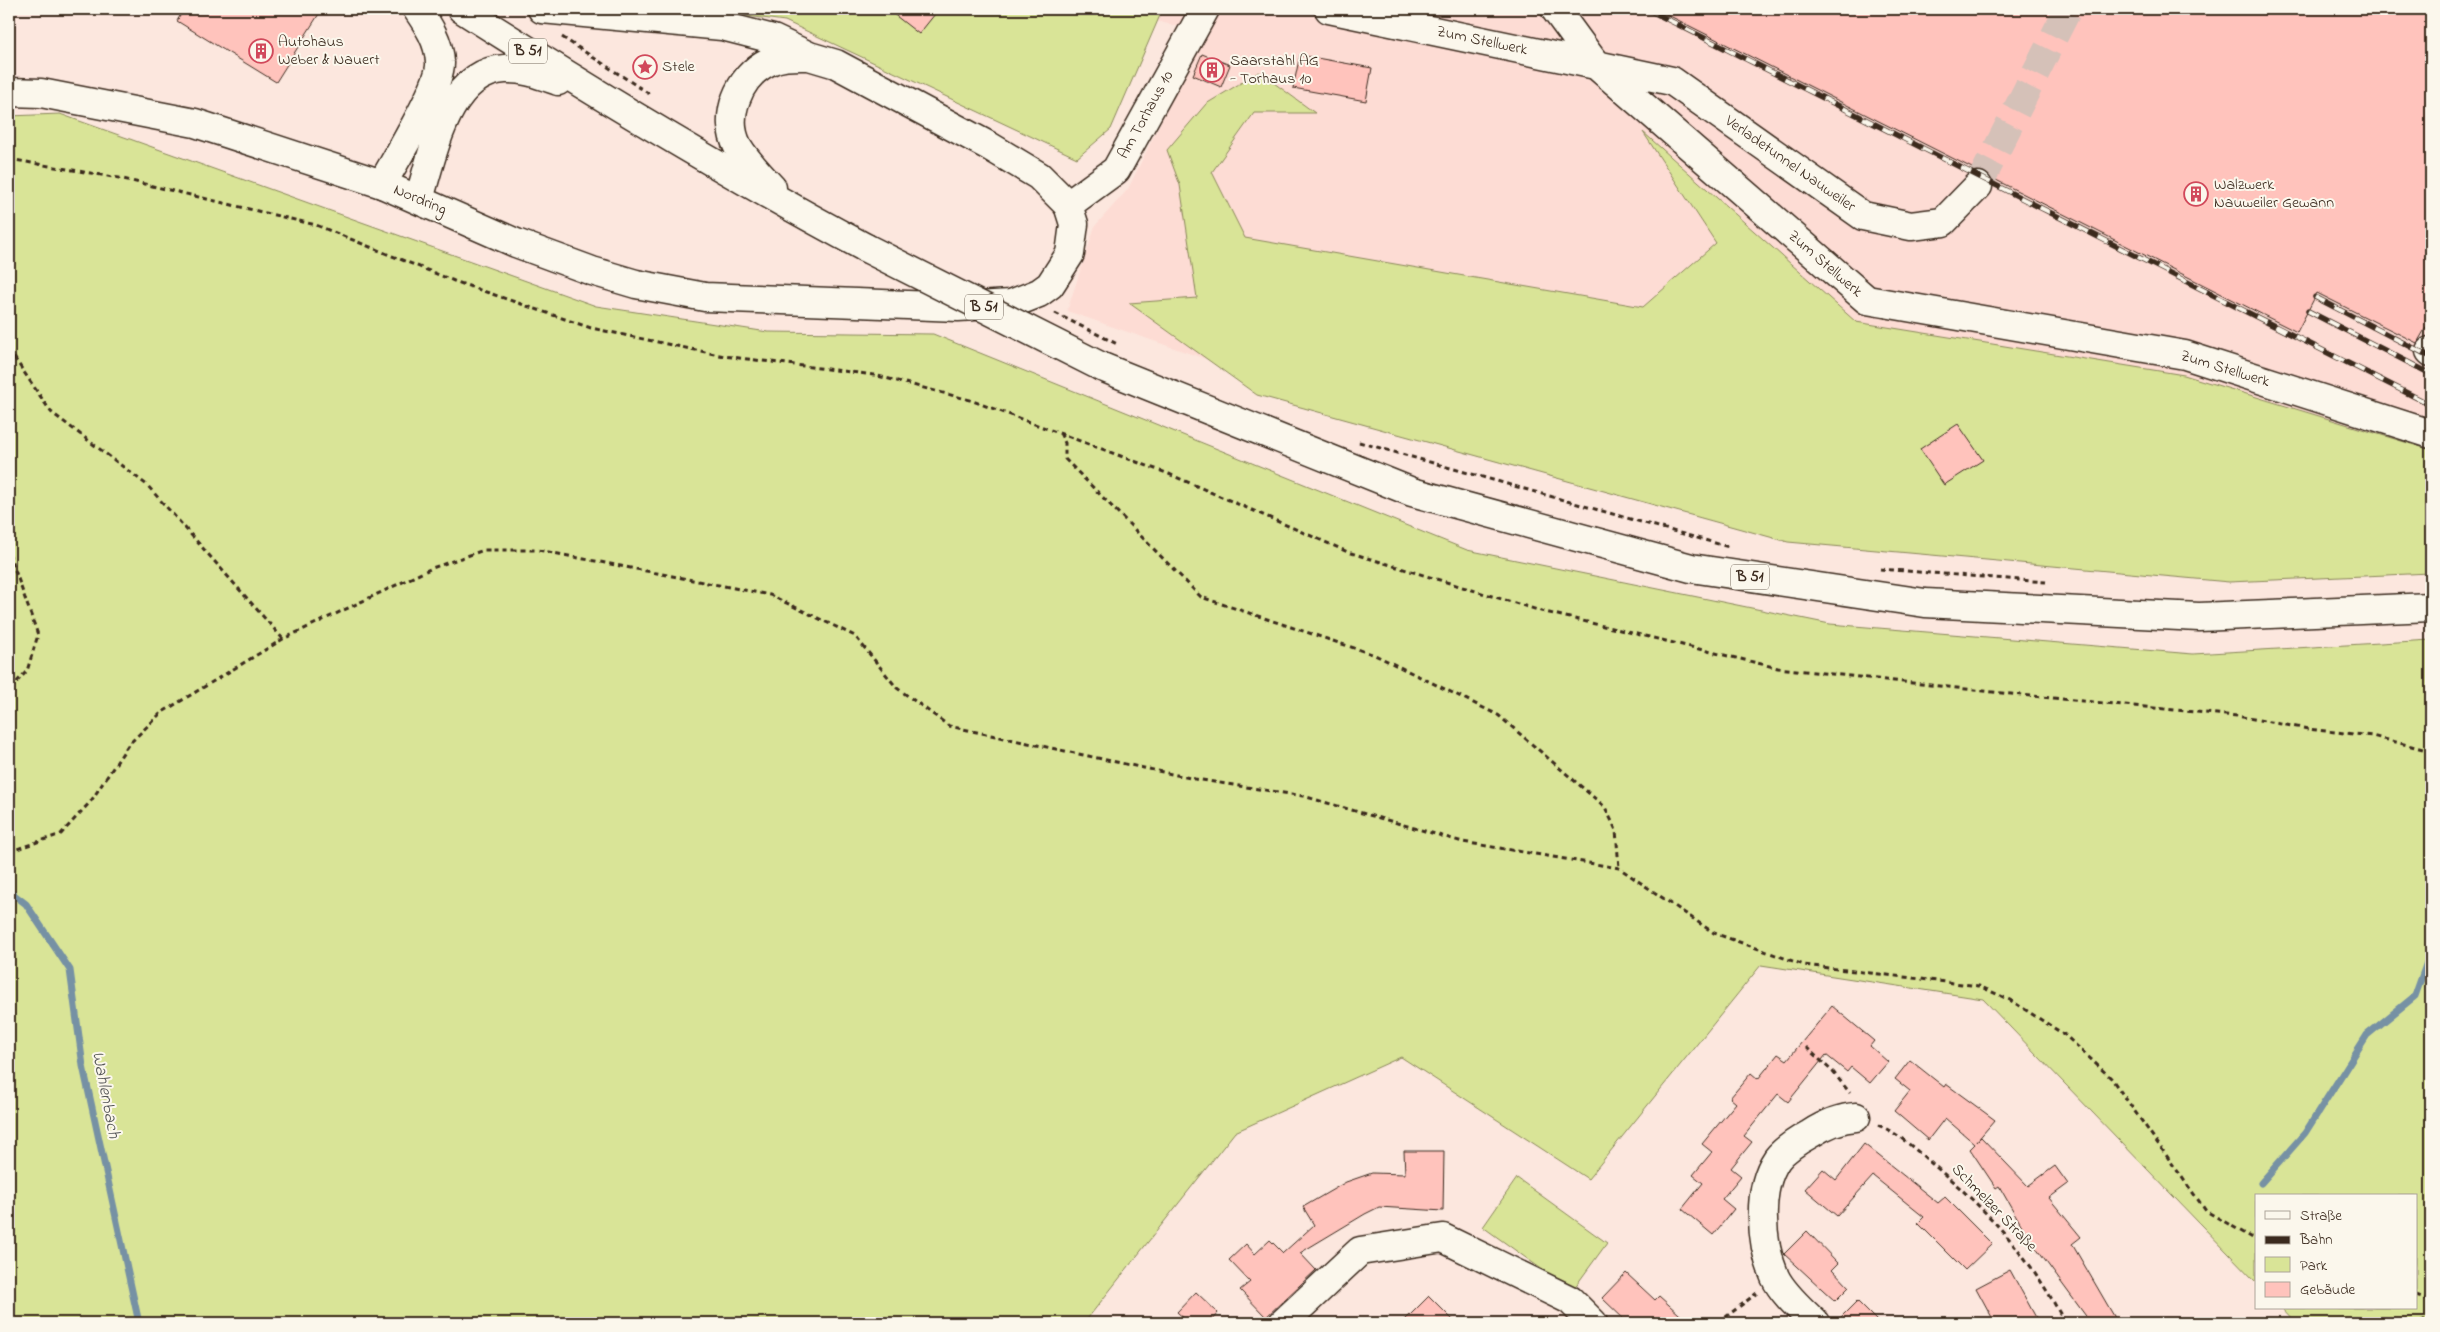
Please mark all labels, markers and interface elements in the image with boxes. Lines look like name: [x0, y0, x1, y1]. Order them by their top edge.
street label: Zum Stellwerk: [1434, 20, 1531, 63]
place label: Autohaus Weber & Nauert: [278, 30, 380, 72]
building icon: Autohaus Weber & Nauert: [248, 38, 274, 64]
road number: B 51: [509, 38, 547, 64]
place label: Saarstahl AG - Torhaus 10: [1230, 49, 1319, 91]
place icon: Stele: [632, 54, 658, 80]
place label: Stele: [662, 55, 696, 79]
building icon: Saarstahl AG - Torhaus 10: [1199, 57, 1225, 83]
street label: Am Torhaus 10: [1112, 66, 1180, 163]
street label: Verladetunnel Nauweiler: [1719, 109, 1860, 218]
place label: Walzwerk Nauweiler Gewann: [2214, 173, 2334, 215]
street label: Nordring: [390, 178, 450, 222]
building icon: Walzwerk Nauweiler Gewann: [2183, 181, 2209, 207]
street label: Zum Stellwerk: [1782, 225, 1868, 304]
road number: B 51: [965, 294, 1003, 320]
street label: Zum Stellwerk: [2177, 344, 2274, 394]
road number: B 51: [1731, 564, 1769, 590]
water label: Wahlenbach: [84, 1049, 126, 1141]
street label: Schmelzer Straße: [1945, 1158, 2043, 1258]
legend: [2255, 1194, 2418, 1310]
text: Straße: [2300, 1205, 2342, 1227]
text: Bahn: [2299, 1229, 2333, 1251]
text: Park: [2300, 1255, 2328, 1277]
text: Gebäude: [2300, 1279, 2356, 1301]

